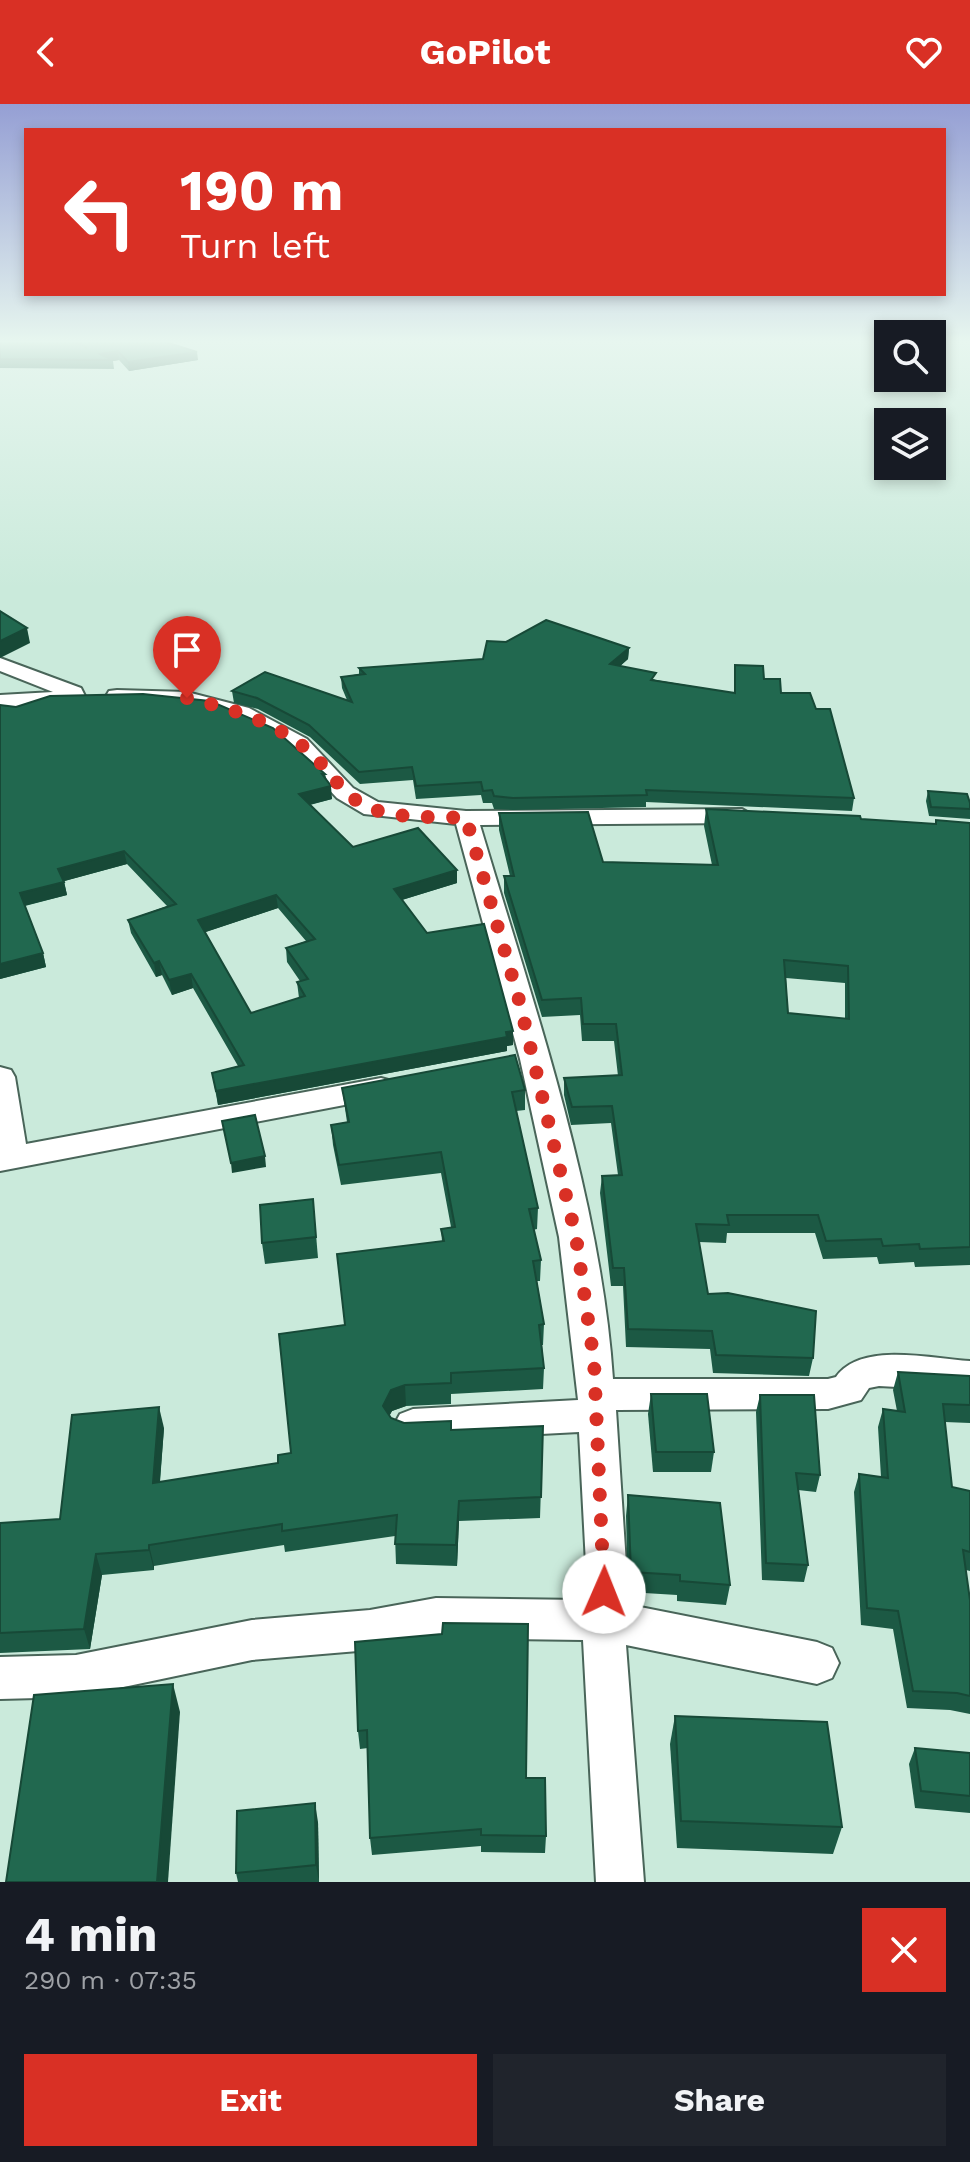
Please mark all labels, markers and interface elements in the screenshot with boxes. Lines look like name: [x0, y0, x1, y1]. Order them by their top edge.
icon: back: [24, 30, 68, 74]
icon: heart: [902, 30, 946, 74]
text: GoPilot: [420, 31, 550, 73]
text: 190 m: [180, 158, 343, 224]
icon: left: [48, 160, 152, 264]
text: Turn left: [180, 225, 330, 267]
map controls: [874, 320, 946, 480]
button: search: [874, 320, 946, 392]
button: layers: [874, 408, 946, 480]
pin: [153, 616, 221, 698]
icon: arrive: [165, 628, 209, 672]
position arrow: [562, 1550, 646, 1634]
text: 4 min: [24, 1906, 158, 1963]
button: close: [862, 1908, 946, 1992]
text: 290 m · 07:35: [24, 1965, 197, 1995]
button: Exit: [24, 2054, 477, 2146]
button: Share: [493, 2054, 946, 2146]

